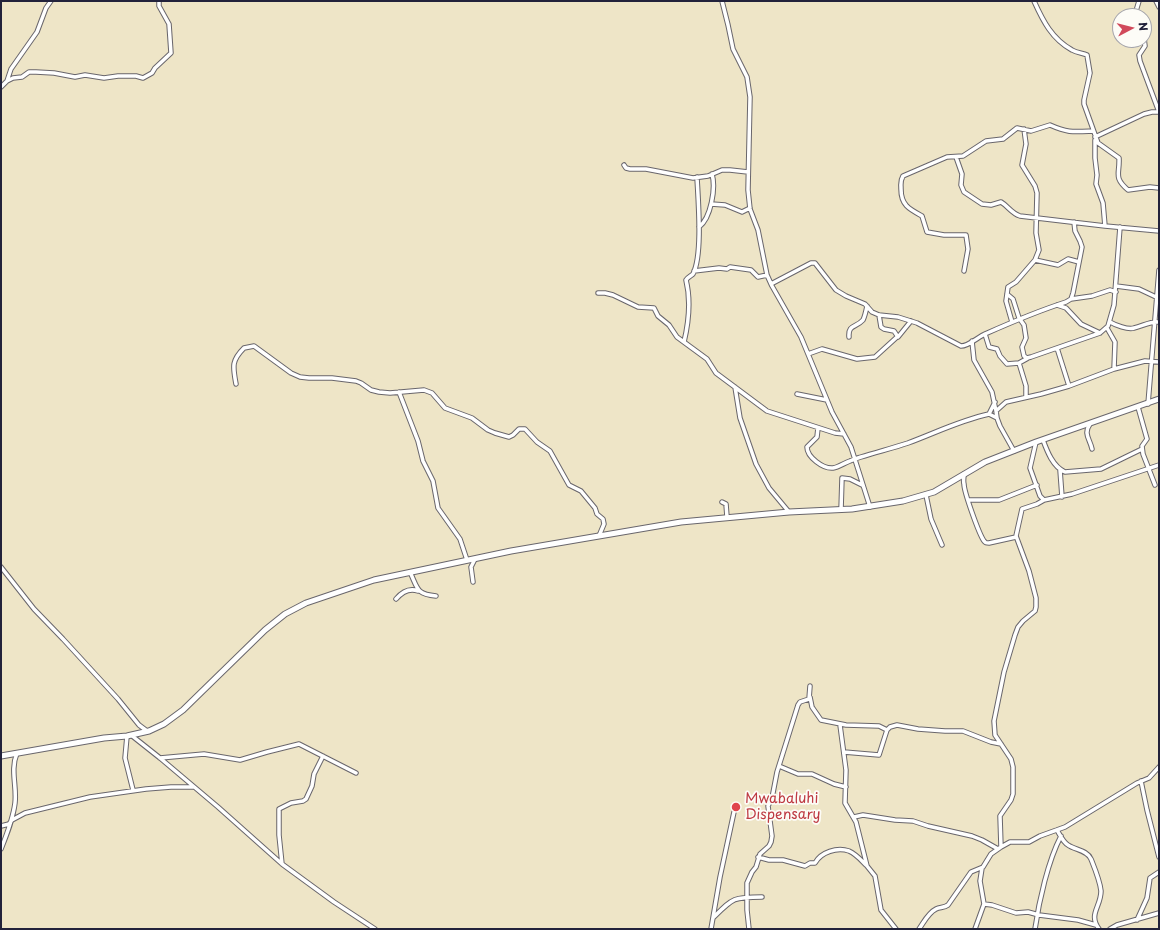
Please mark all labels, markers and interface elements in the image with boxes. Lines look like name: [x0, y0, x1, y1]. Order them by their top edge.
north arrow: [1112, 8, 1152, 48]
text: N: [1134, 21, 1152, 32]
place label: Mwabaluhi Dispensary: [745, 791, 821, 824]
marker: Mwabaluhi Dispensary: [730, 801, 742, 813]

